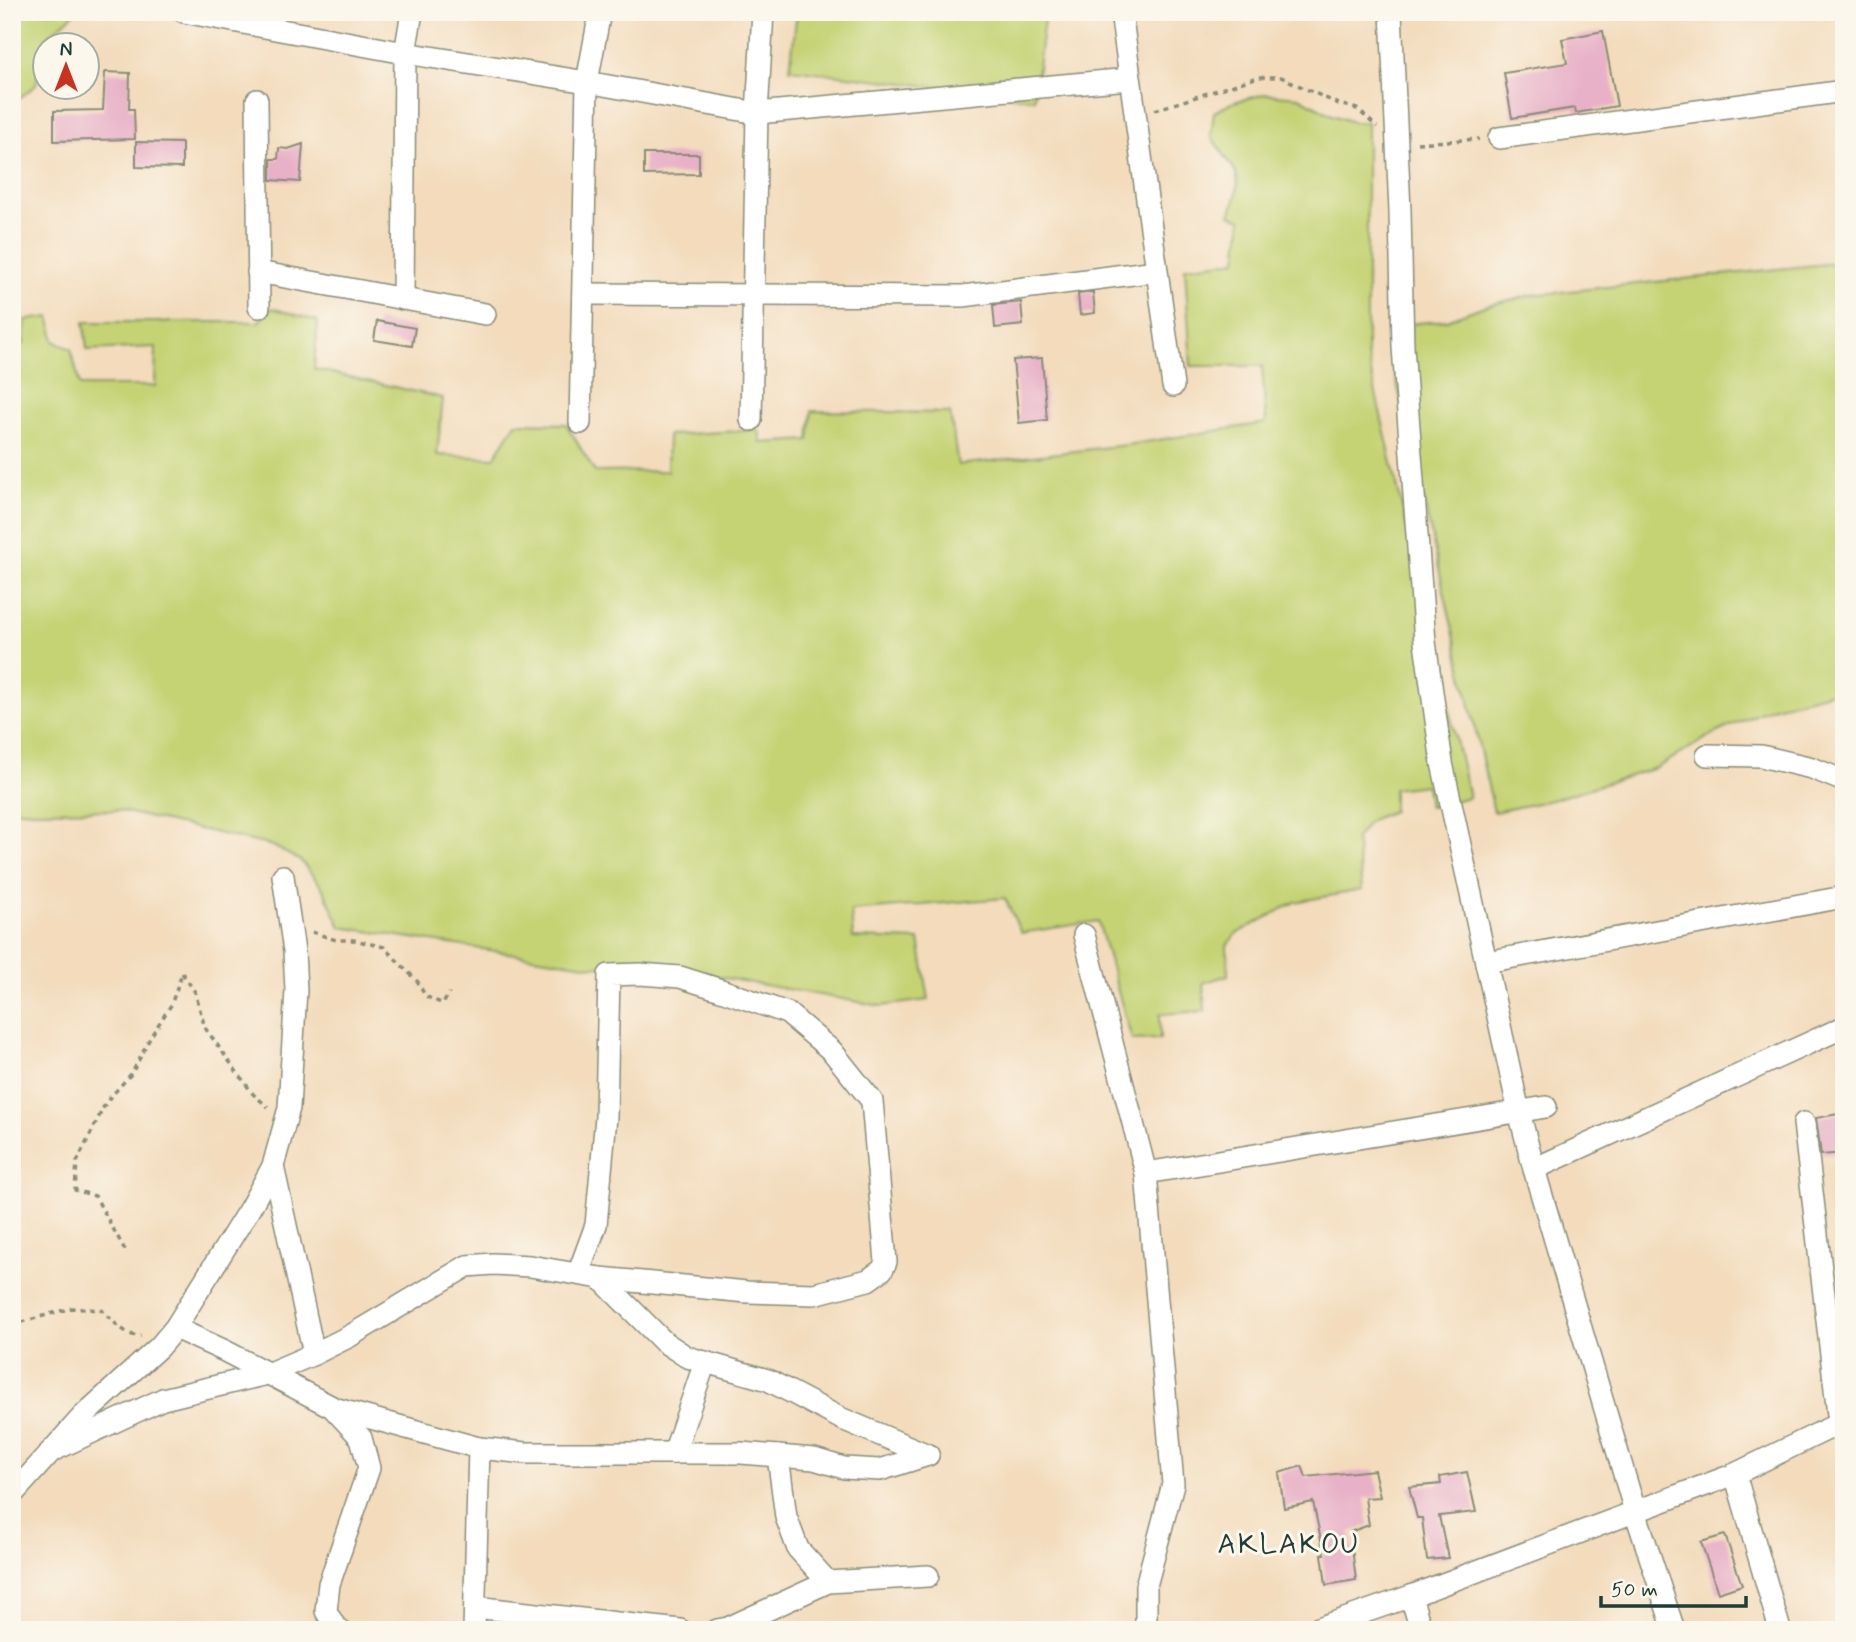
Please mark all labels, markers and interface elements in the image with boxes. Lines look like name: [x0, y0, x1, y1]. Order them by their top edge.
north arrow: [32, 32, 102, 102]
text: N: [60, 38, 72, 63]
district label: AKLAKOU: [1217, 1527, 1361, 1564]
scale bar: [1601, 1565, 1746, 1609]
text: 50 m: [1611, 1576, 1658, 1604]

